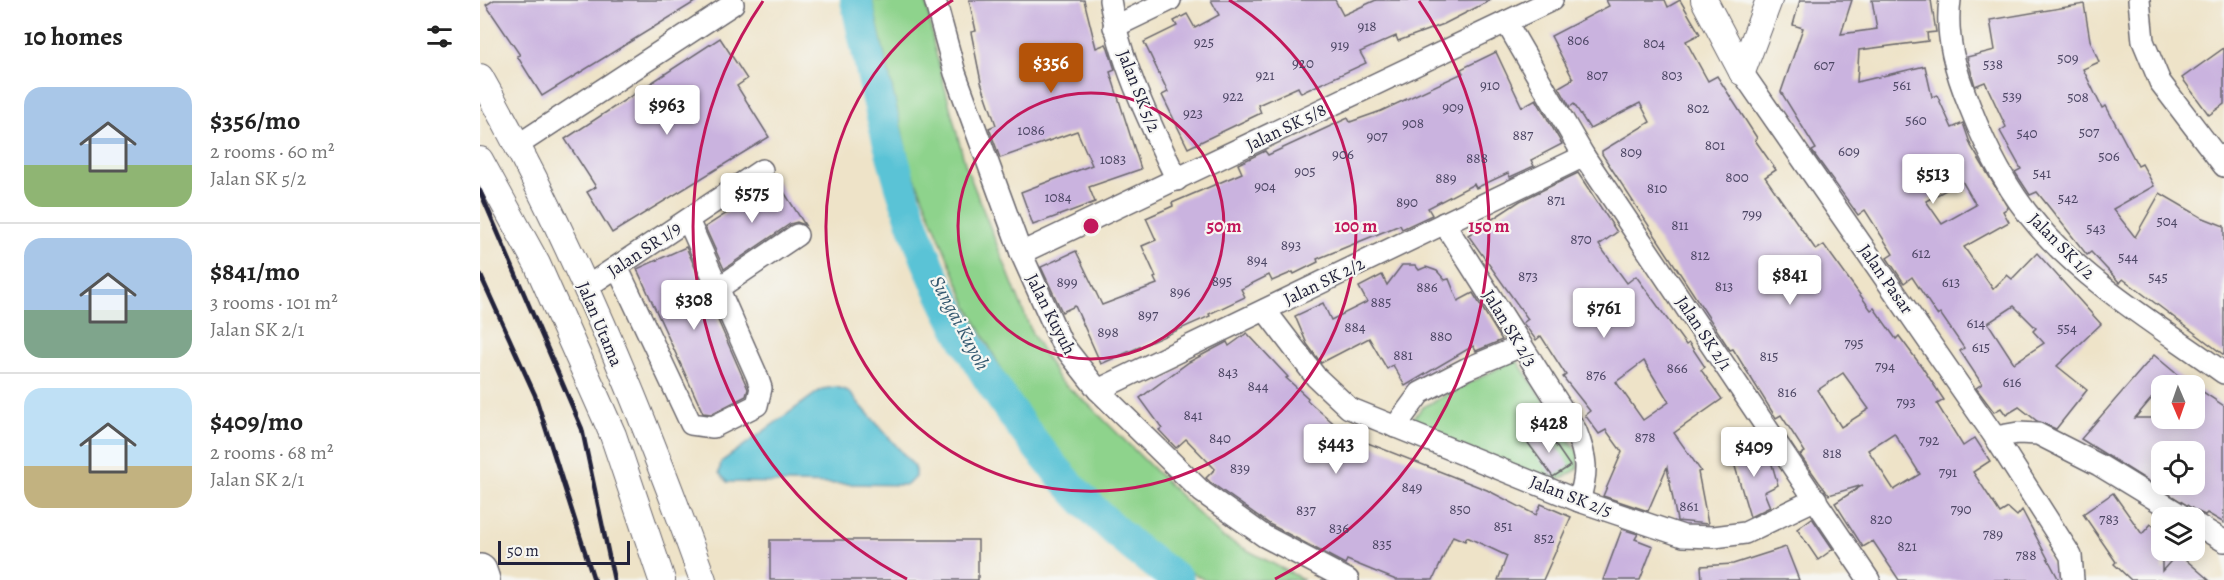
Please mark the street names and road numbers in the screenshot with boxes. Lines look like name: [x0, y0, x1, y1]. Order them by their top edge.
street label: Jalan SK 5/2: [1112, 46, 1167, 136]
street label: Jalan SK 5/8: [1242, 97, 1330, 157]
street label: Jalan SK 1/2: [2023, 207, 2101, 285]
street label: Jalan SR 1/9: [602, 215, 686, 283]
street label: Jalan Pasar: [1853, 239, 1919, 319]
street label: Jalan SK 2/2: [1279, 251, 1369, 311]
street label: Jalan Kuyuh: [1020, 269, 1082, 359]
street label: Jalan Utama: [571, 278, 629, 371]
street label: Jalan SK 2/3: [1477, 285, 1543, 371]
street label: Jalan SK 2/1: [1670, 291, 1738, 375]
street label: Jalan SK 2/5: [1526, 469, 1616, 523]

